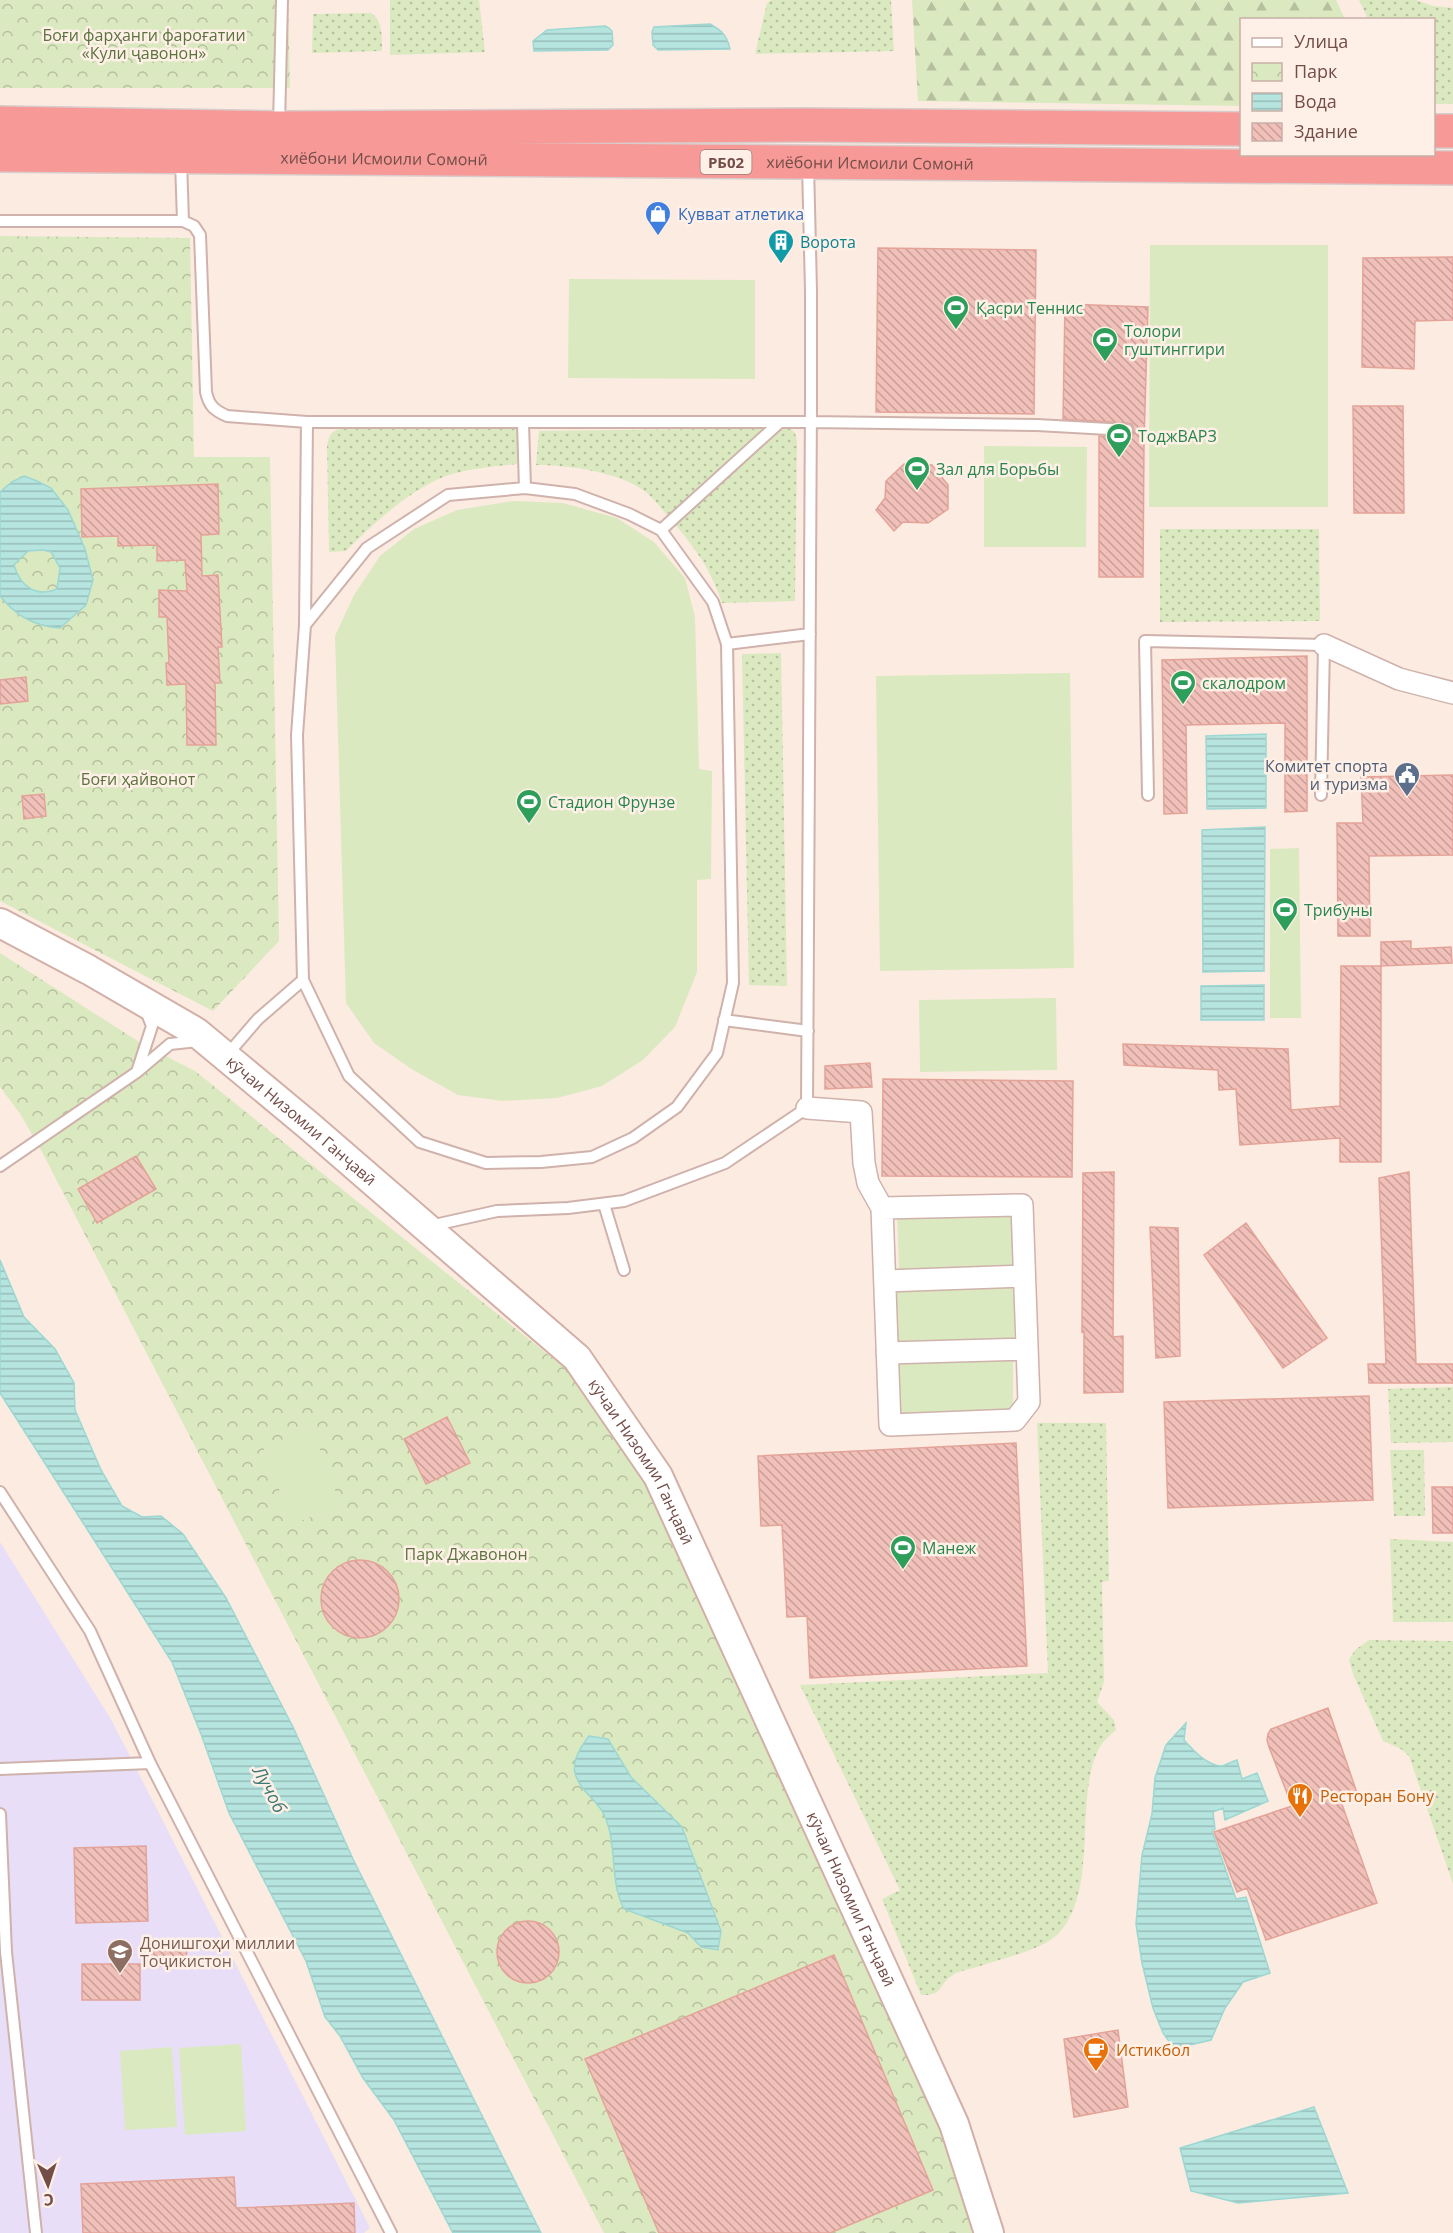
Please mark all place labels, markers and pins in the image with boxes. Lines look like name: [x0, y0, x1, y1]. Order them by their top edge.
shop icon: Кувват атлетика: [643, 199, 673, 237]
place label: Кувват атлетика: [678, 203, 804, 225]
building icon: Ворота: [766, 227, 796, 265]
place label: Ворота: [800, 231, 856, 253]
sports icon: Қасри Теннис: [941, 293, 971, 331]
place label: Қасри Теннис: [976, 297, 1083, 319]
place label: Толори гуштинггири: [1124, 320, 1225, 360]
sports icon: Толори гуштинггири: [1090, 325, 1120, 363]
sports icon: ТоджВАРЗ: [1104, 421, 1134, 459]
place label: ТоджВАРЗ: [1138, 425, 1217, 447]
sports icon: Зал для Борьбы: [902, 454, 932, 492]
place label: Зал для Борьбы: [936, 458, 1059, 480]
sports icon: скалодром: [1168, 668, 1198, 706]
place label: скалодром: [1202, 672, 1286, 694]
place label: Комитет спорта и туризма: [1265, 755, 1388, 795]
public building icon: Комитет спорта и туризма: [1392, 760, 1422, 798]
sports icon: Стадион Фрунзе: [514, 787, 544, 825]
place label: Стадион Фрунзе: [548, 791, 675, 813]
sports icon: Трибуны: [1270, 895, 1300, 933]
place label: Трибуны: [1304, 899, 1373, 921]
sports icon: Манеж: [888, 1533, 918, 1571]
place label: Манеж: [922, 1537, 976, 1559]
restaurant icon: Ресторан Бону: [1285, 1781, 1315, 1819]
place label: Ресторан Бону: [1320, 1785, 1435, 1807]
place label: Донишгоҳи миллии Тоҷикистон: [140, 1932, 295, 1972]
school or university icon: Донишгоҳи миллии Тоҷикистон: [105, 1937, 135, 1975]
cafe icon: Истикбол: [1081, 2035, 1111, 2073]
place label: Истикбол: [1116, 2039, 1190, 2061]

